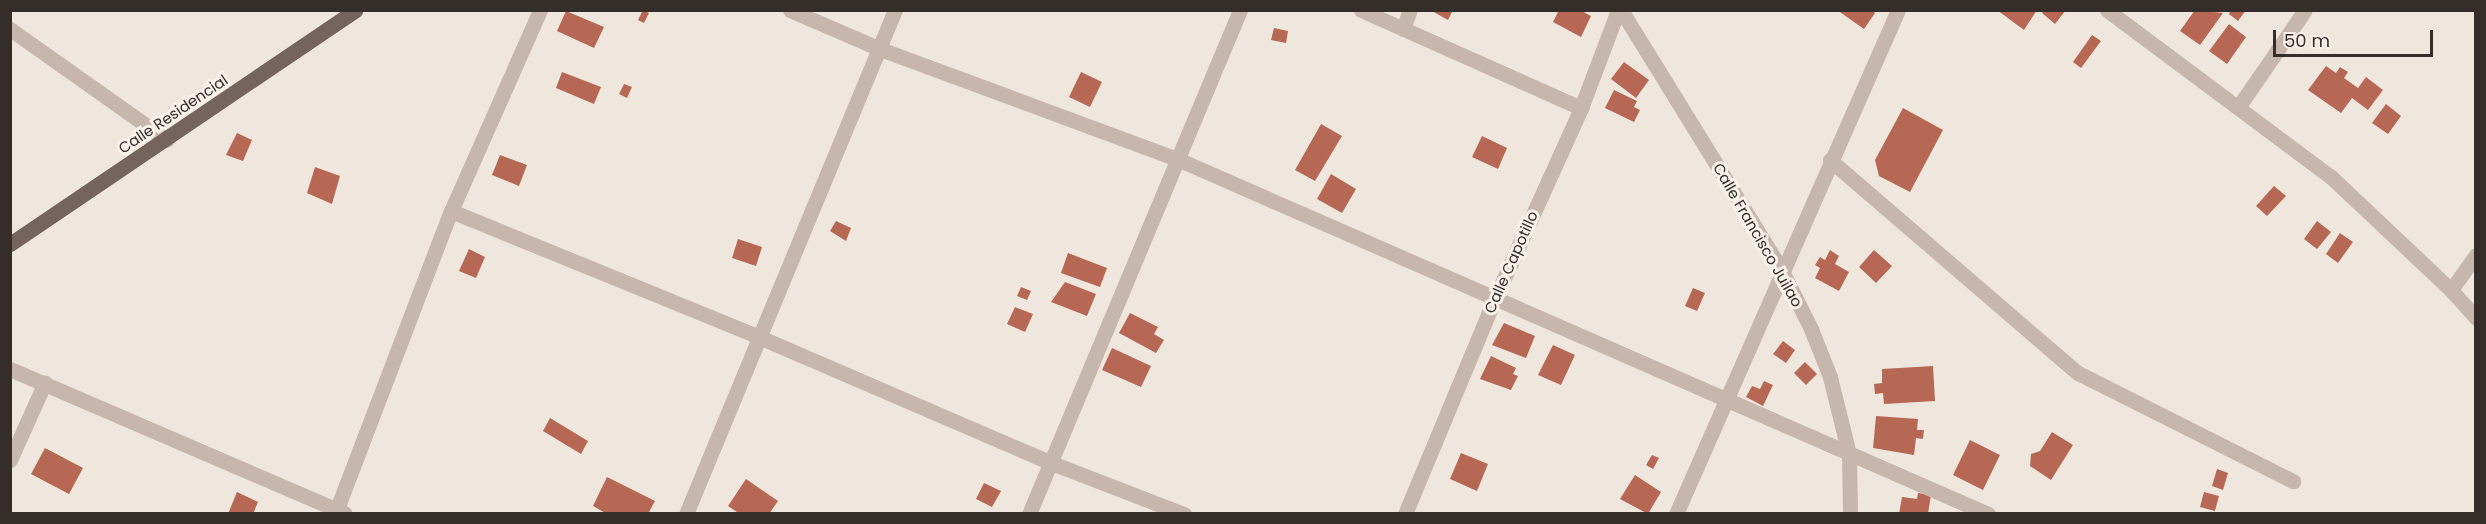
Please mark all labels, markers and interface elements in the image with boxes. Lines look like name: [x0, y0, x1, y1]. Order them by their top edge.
scale bar: [2276, 18, 2436, 56]
text: 50 m: [2284, 28, 2330, 53]
street label: Calle Residencial: [115, 71, 231, 157]
street label: Calle Francisco Juilao: [1709, 160, 1807, 310]
street label: Calle Capotillo: [1480, 208, 1542, 316]

